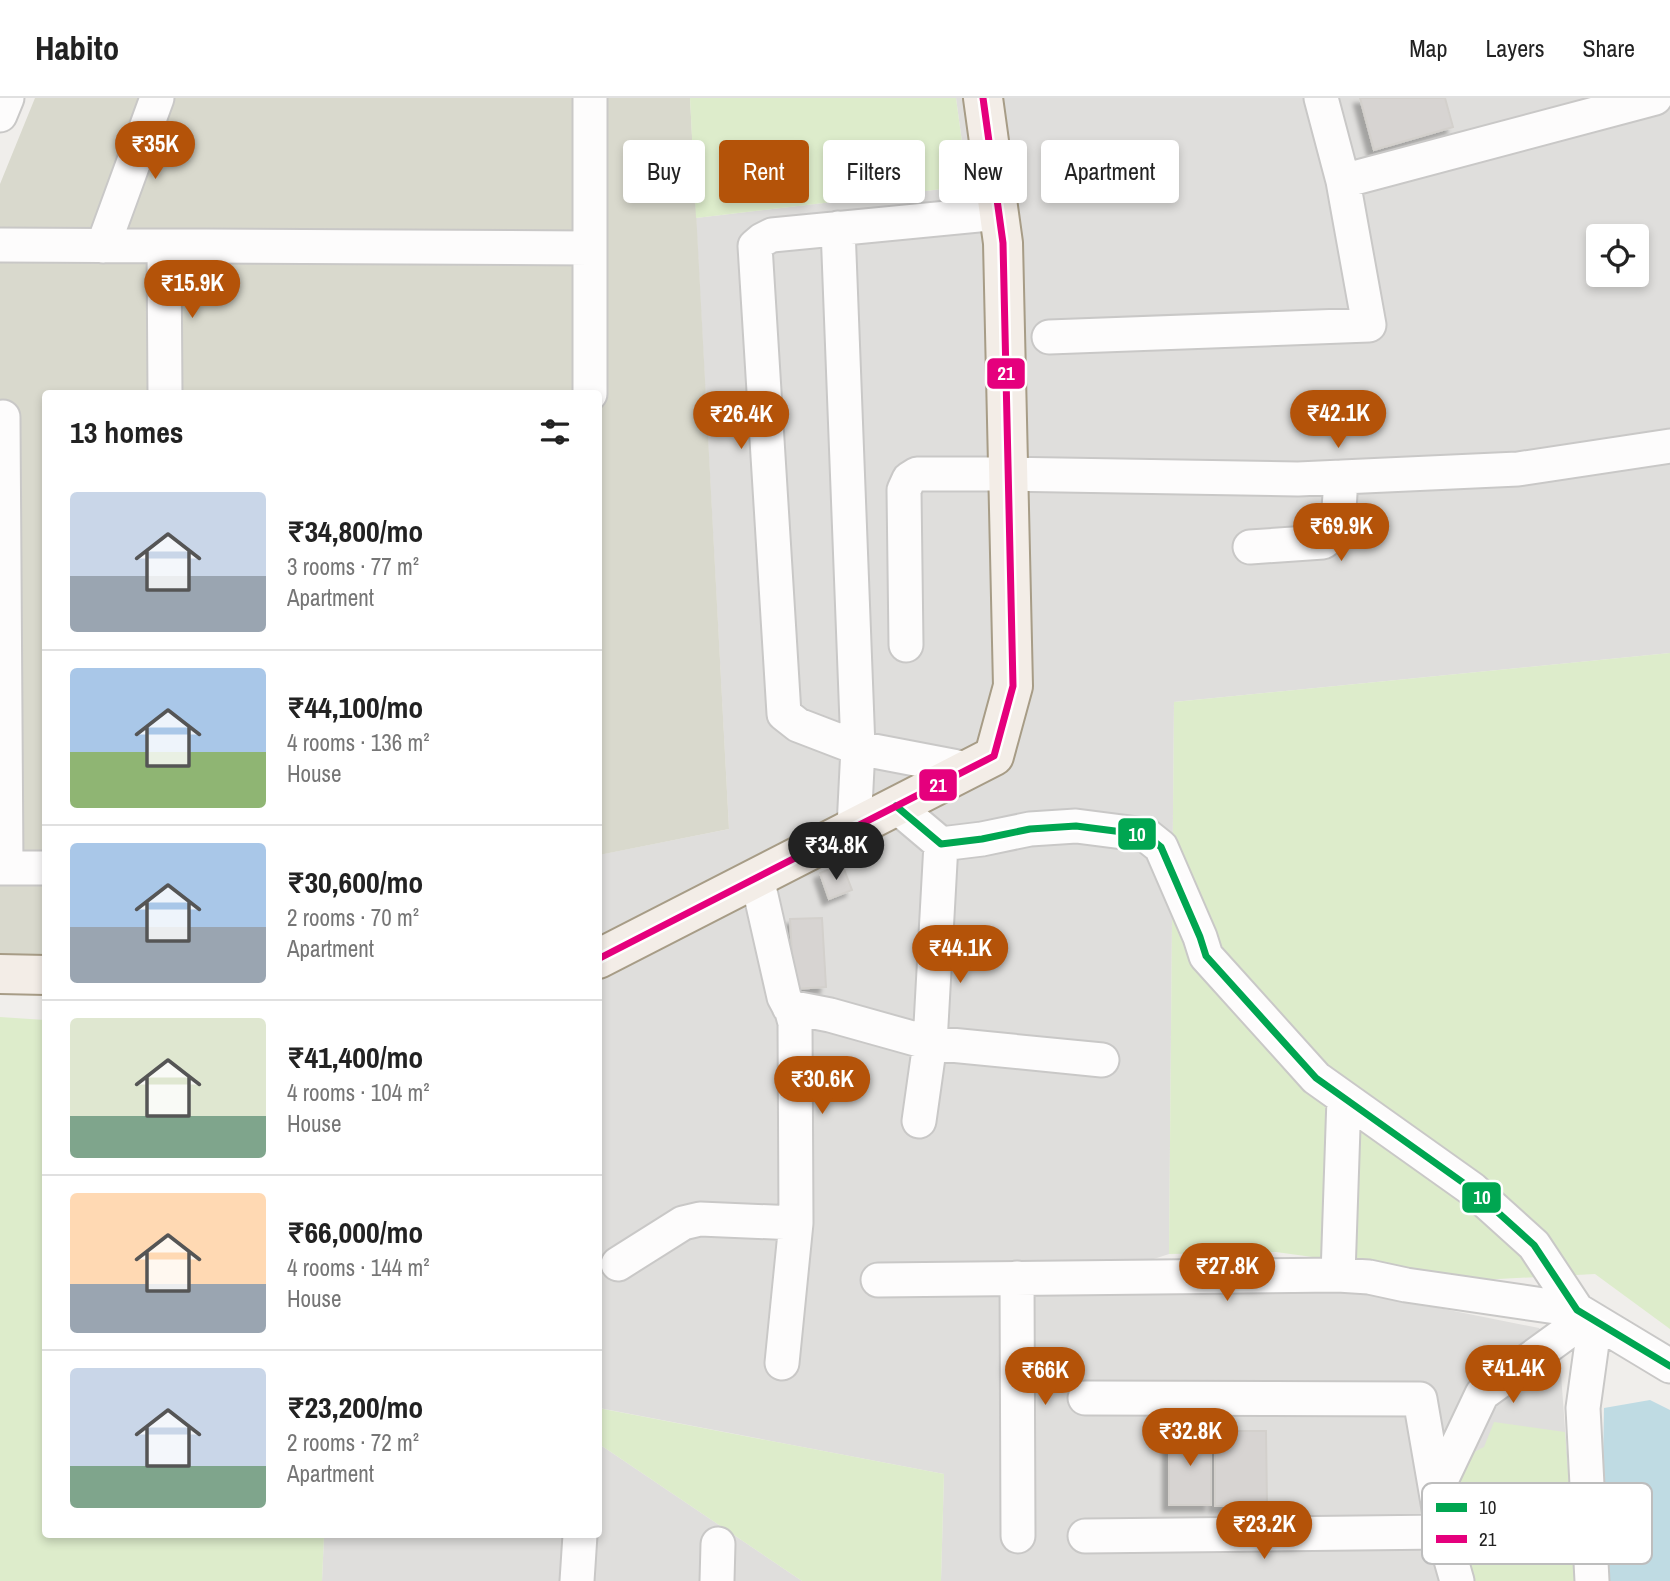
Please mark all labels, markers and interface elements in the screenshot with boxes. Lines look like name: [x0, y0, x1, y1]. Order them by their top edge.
text: Habito: [35, 26, 119, 70]
text: Map: [1409, 32, 1447, 64]
text: Layers: [1485, 32, 1544, 64]
text: Share: [1582, 32, 1635, 64]
pin: ₹35K: [114, 122, 196, 181]
text: ₹35K: [131, 128, 179, 159]
chip: Buy: [623, 140, 705, 203]
chip: Rent: [719, 140, 809, 203]
chip: Filters: [823, 140, 925, 203]
chip: New: [939, 140, 1027, 203]
chip: Apartment: [1041, 140, 1179, 203]
map controls: [1586, 224, 1649, 287]
button: locate: [1586, 224, 1649, 287]
pin: ₹15.9K: [135, 260, 249, 320]
text: ₹15.9K: [160, 267, 224, 298]
line badge: 21: [986, 357, 1026, 390]
text: 21: [997, 360, 1015, 386]
pin: ₹42.1K: [1281, 390, 1395, 450]
pin: ₹26.4K: [684, 392, 798, 451]
text: ₹42.1K: [1306, 397, 1370, 428]
text: ₹26.4K: [709, 398, 773, 429]
text: 13 homes: [70, 412, 184, 452]
icon: filters: [536, 413, 574, 451]
pin: ₹69.9K: [1284, 504, 1398, 563]
text: ₹69.9K: [1309, 510, 1373, 541]
text: ₹34,800/mo: [287, 511, 423, 551]
icon: home: [126, 520, 210, 604]
text: 3 rooms · 77 m²: [287, 551, 419, 582]
text: Apartment: [287, 582, 374, 613]
text: ₹44,100/mo: [287, 687, 423, 727]
icon: home: [126, 696, 210, 780]
text: 4 rooms · 136 m²: [287, 727, 430, 758]
text: House: [287, 758, 342, 789]
line badge: 21: [918, 768, 958, 802]
text: 21: [929, 772, 947, 798]
line badge: 10: [1117, 817, 1157, 851]
text: 10: [1128, 821, 1146, 847]
pin: ₹34.8K: [779, 822, 893, 882]
text: ₹34.8K: [804, 829, 868, 860]
text: ₹30,600/mo: [287, 862, 423, 902]
icon: home: [126, 871, 210, 955]
text: 2 rooms · 70 m²: [287, 902, 419, 933]
pin: ₹44.1K: [903, 926, 1017, 985]
text: ₹44.1K: [928, 932, 992, 963]
text: Apartment: [287, 933, 374, 964]
text: ₹41,400/mo: [287, 1037, 423, 1077]
icon: home: [126, 1046, 210, 1130]
pin: ₹30.6K: [765, 1056, 879, 1116]
text: ₹30.6K: [790, 1063, 854, 1094]
text: 4 rooms · 104 m²: [287, 1077, 430, 1108]
text: House: [287, 1108, 342, 1139]
line badge: 10: [1461, 1181, 1502, 1214]
text: 10: [1473, 1184, 1491, 1210]
text: ₹66,000/mo: [287, 1212, 423, 1252]
icon: home: [126, 1221, 210, 1305]
pin: ₹27.8K: [1170, 1244, 1284, 1303]
text: ₹27.8K: [1195, 1250, 1259, 1281]
text: 4 rooms · 144 m²: [287, 1252, 430, 1283]
text: House: [287, 1283, 342, 1314]
pin: ₹41.4K: [1456, 1346, 1570, 1405]
pin: ₹66K: [1004, 1348, 1086, 1407]
text: ₹41.4K: [1481, 1352, 1545, 1383]
text: ₹66K: [1021, 1354, 1069, 1385]
text: ₹23,200/mo: [287, 1387, 423, 1427]
icon: home: [126, 1396, 210, 1480]
pin: ₹32.8K: [1133, 1408, 1247, 1468]
text: ₹32.8K: [1158, 1415, 1222, 1446]
text: 2 rooms · 72 m²: [287, 1427, 419, 1458]
text: Apartment: [287, 1458, 374, 1489]
legend: [1422, 1483, 1652, 1564]
text: 10: [1479, 1494, 1496, 1520]
pin: ₹23.2K: [1207, 1502, 1321, 1561]
text: ₹23.2K: [1232, 1508, 1296, 1539]
text: 21: [1479, 1526, 1497, 1552]

